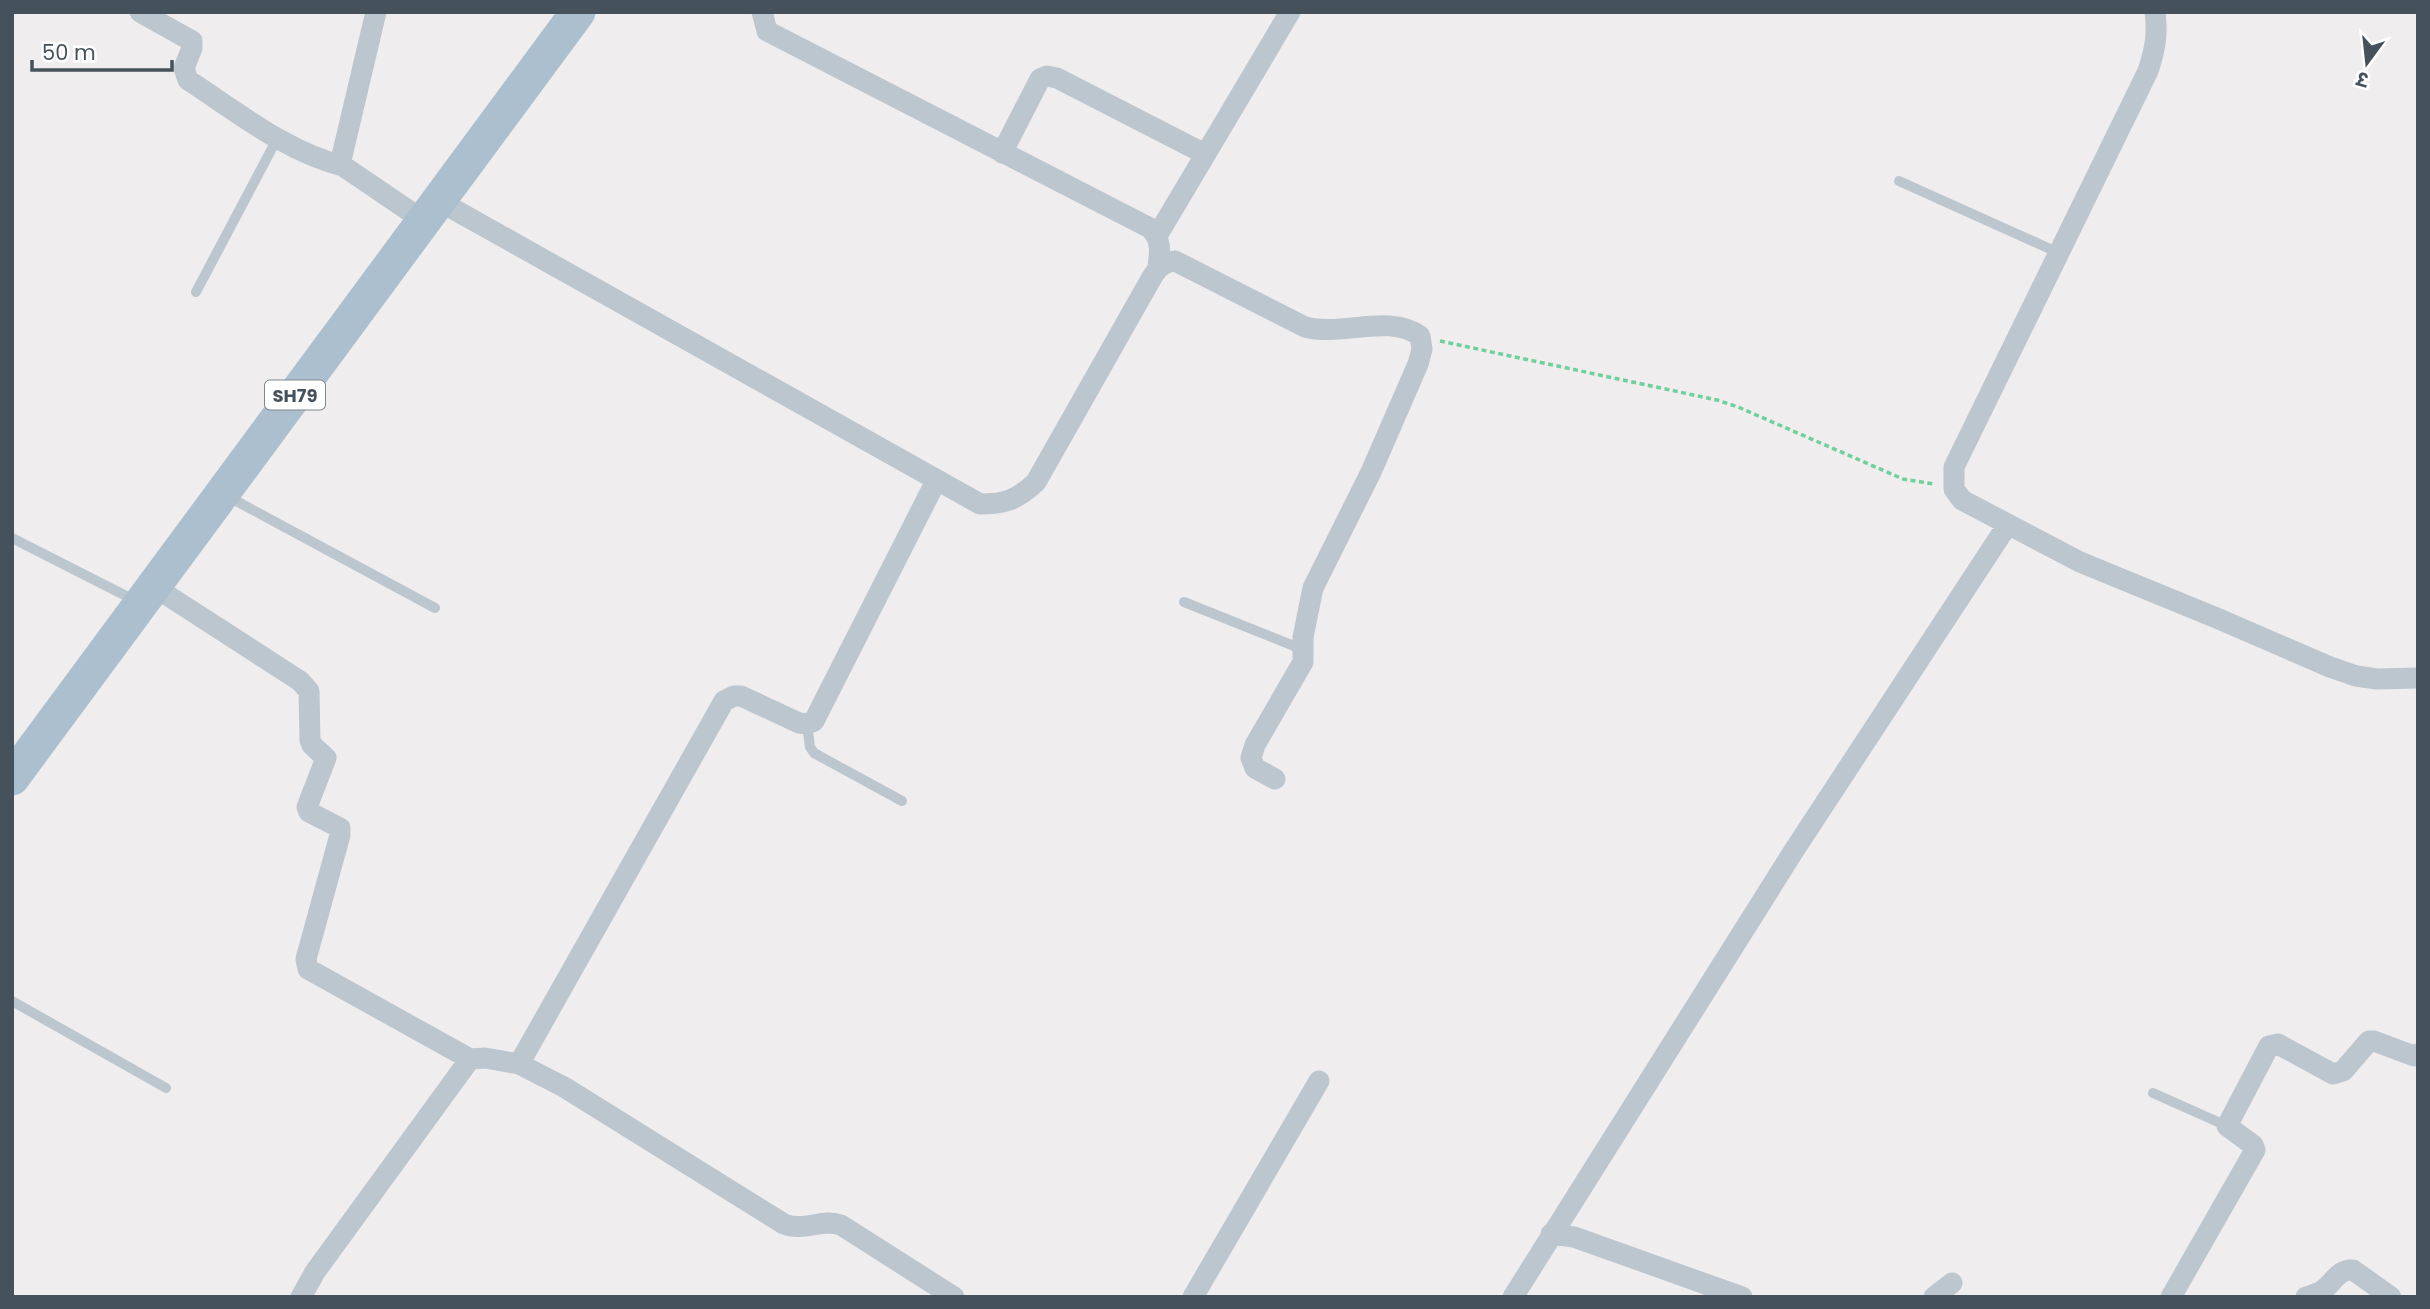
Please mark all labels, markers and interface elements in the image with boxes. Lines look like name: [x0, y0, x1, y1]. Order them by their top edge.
scale bar: [32, 28, 172, 72]
north arrow: [2332, 28, 2402, 98]
text: 50 m: [42, 38, 96, 67]
text: उ: [2353, 64, 2372, 94]
road number: SH79: [265, 380, 325, 410]

